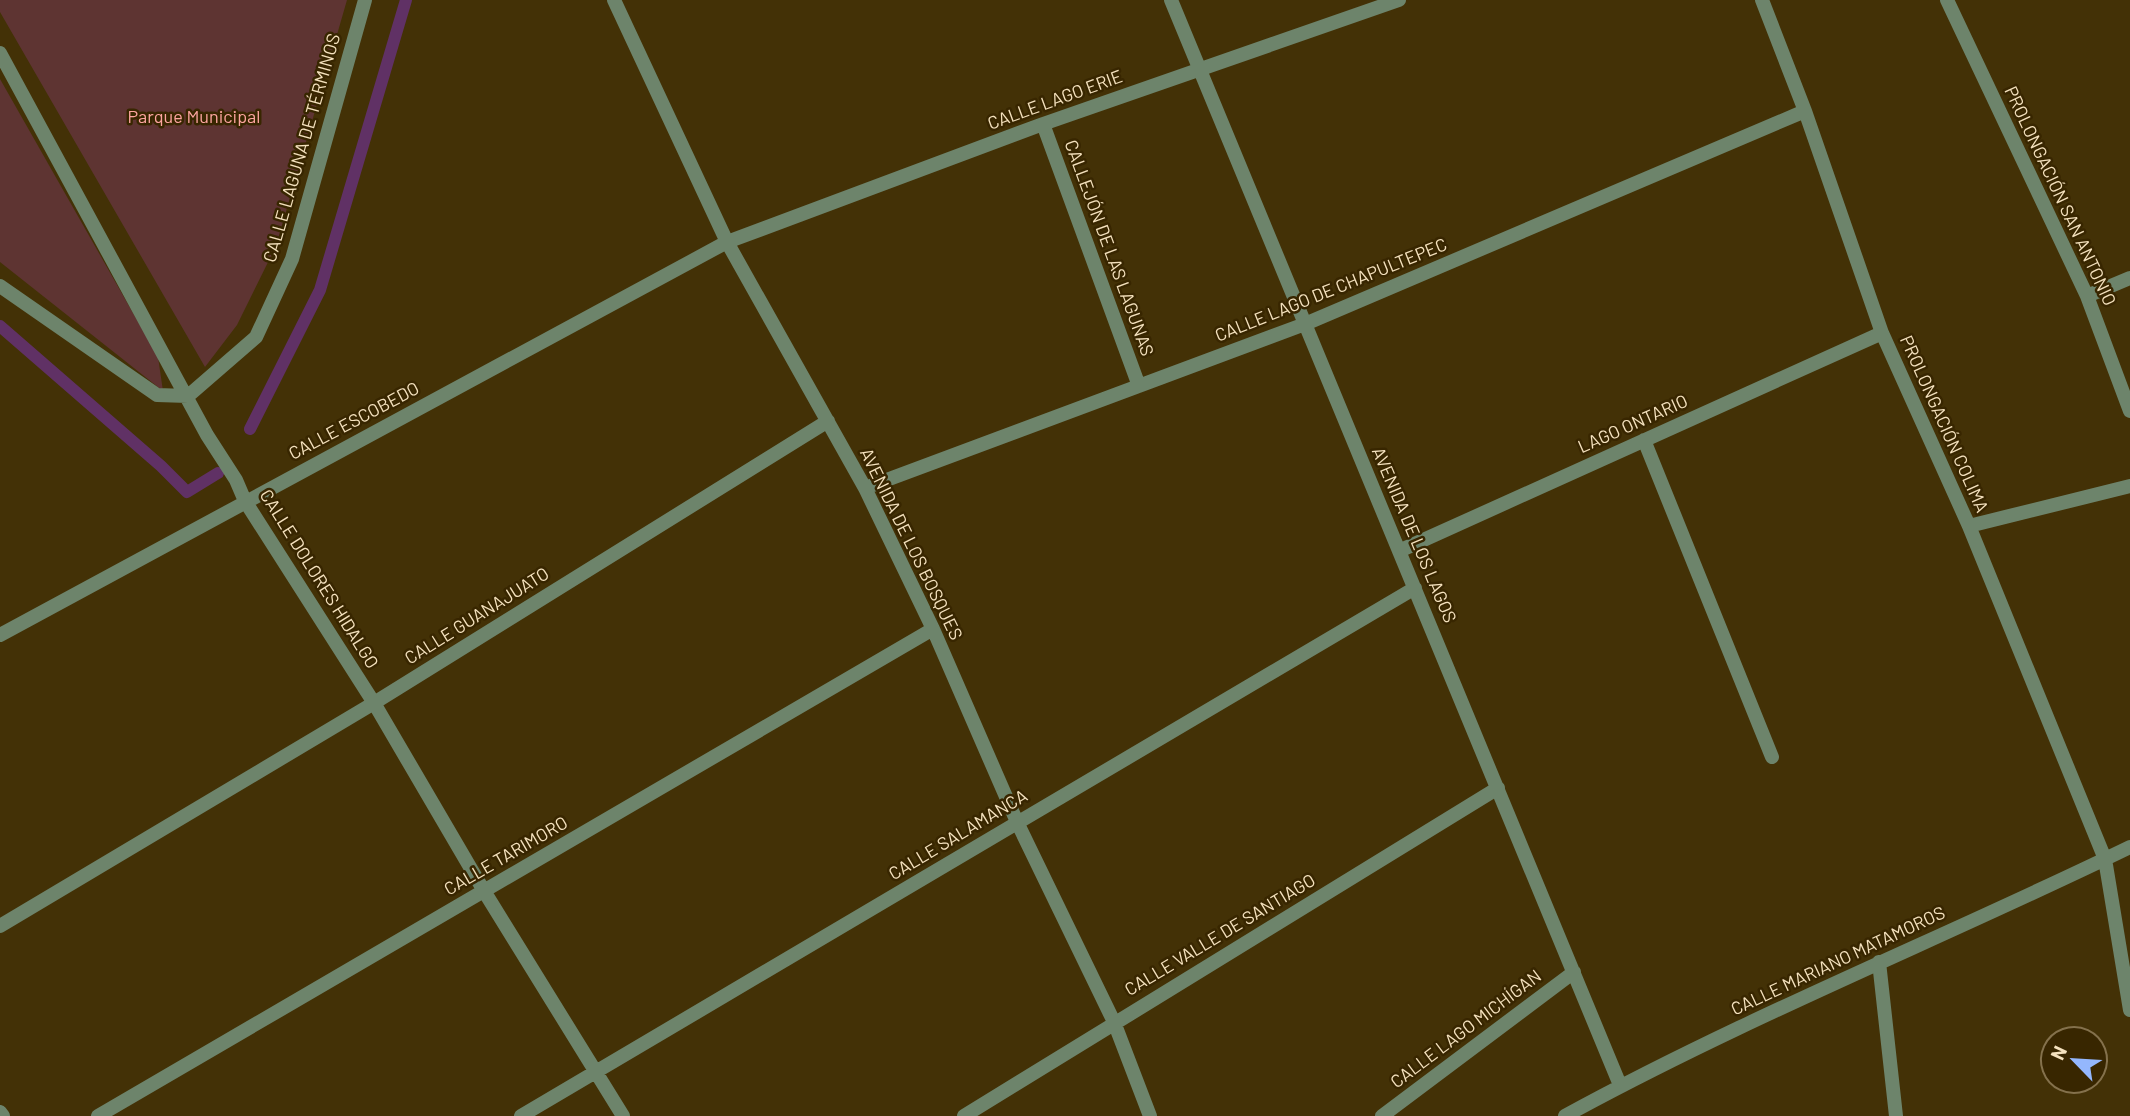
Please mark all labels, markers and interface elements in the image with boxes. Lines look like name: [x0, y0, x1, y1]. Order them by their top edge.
street label: CALLE LAGUNA DE TÉRMINOS: [258, 31, 344, 265]
street label: CALLE LAGO ERIE: [984, 64, 1125, 134]
street label: PROLONGACIÓN SAN ANTONIO: [2000, 82, 2122, 309]
park label: Parque Municipal: [128, 105, 260, 127]
street label: CALLEJÓN DE LAS LAGUNAS: [1061, 136, 1159, 359]
street label: CALLE LAGO DE CHAPULTEPEC: [1211, 232, 1450, 346]
street label: PROLONGACIÓN COLIMA: [1896, 332, 1994, 516]
street label: CALLE ESCOBEDO: [284, 376, 423, 464]
street label: LAGO ONTARIO: [1574, 389, 1691, 457]
street label: AVENIDA DE LOS LAGOS: [1368, 443, 1462, 626]
street label: AVENIDA DE LOS BOSQUES: [856, 444, 968, 643]
street label: CALLE DOLORES HIDALGO: [256, 485, 384, 672]
street label: CALLE GUANAJUATO: [400, 562, 553, 668]
street label: CALLE SALAMANCA: [884, 784, 1031, 884]
street label: CALLE TARIMORO: [440, 811, 571, 899]
street label: CALLE VALLE DE SANTIAGO: [1120, 868, 1319, 1000]
street label: CALLE MARIANO MATAMOROS: [1727, 901, 1948, 1019]
street label: CALLE LAGO MICHÍGAN: [1386, 964, 1545, 1092]
north arrow: [2039, 1025, 2109, 1095]
text: N: [2045, 1042, 2071, 1063]

